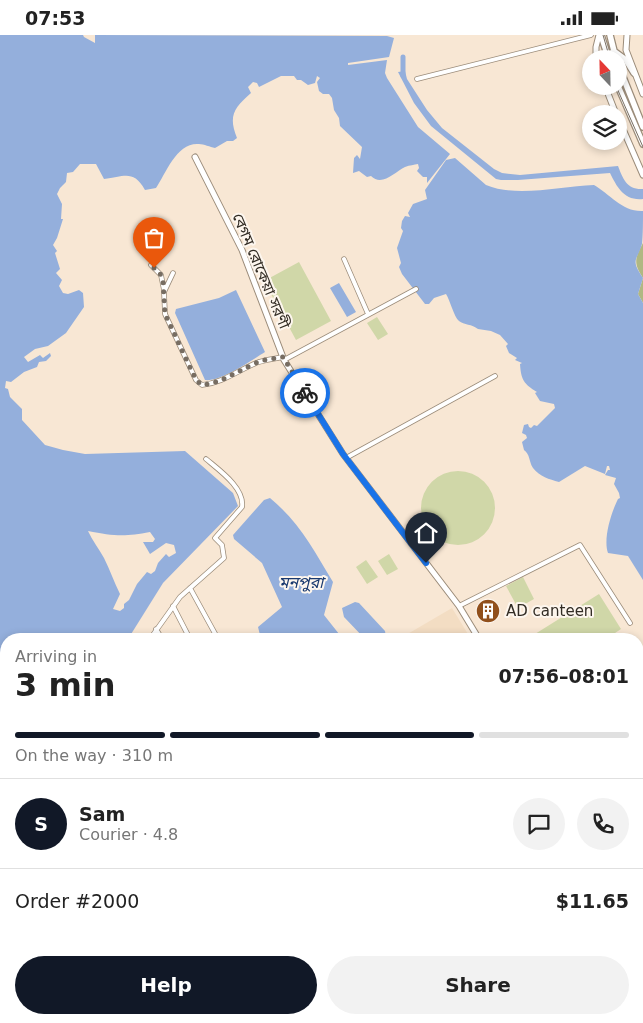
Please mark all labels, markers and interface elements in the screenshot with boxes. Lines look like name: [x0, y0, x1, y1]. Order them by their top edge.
text: 07:53: [25, 7, 85, 29]
north arrow: [582, 50, 628, 95]
map controls: [582, 50, 627, 150]
button: layers: [582, 105, 627, 150]
street label: বেগম রোকেয়া সরণী: [229, 211, 294, 332]
pin: [133, 217, 175, 268]
icon: bag: [140, 224, 168, 252]
courier: [280, 368, 330, 418]
icon: bike: [291, 379, 319, 407]
pin: [405, 512, 447, 563]
icon: home: [412, 519, 440, 547]
water label: মনপুরা: [279, 573, 326, 592]
building icon: AD canteen: [475, 598, 501, 624]
place label: AD canteen: [506, 602, 593, 620]
text: Arriving in: [15, 647, 97, 666]
text: 07:56–08:01: [499, 665, 629, 687]
text: 3 min: [15, 666, 116, 704]
text: On the way · 310 m: [15, 746, 173, 765]
button: chat: [513, 798, 565, 850]
button: phone: [577, 798, 629, 850]
text: Sam: [79, 803, 125, 825]
text: S: [34, 813, 48, 835]
text: Courier · 4.8: [79, 825, 178, 844]
text: Order #2000: [15, 890, 139, 912]
text: $11.65: [556, 890, 629, 912]
button: Help: [15, 956, 317, 1014]
button: Share: [327, 956, 629, 1014]

